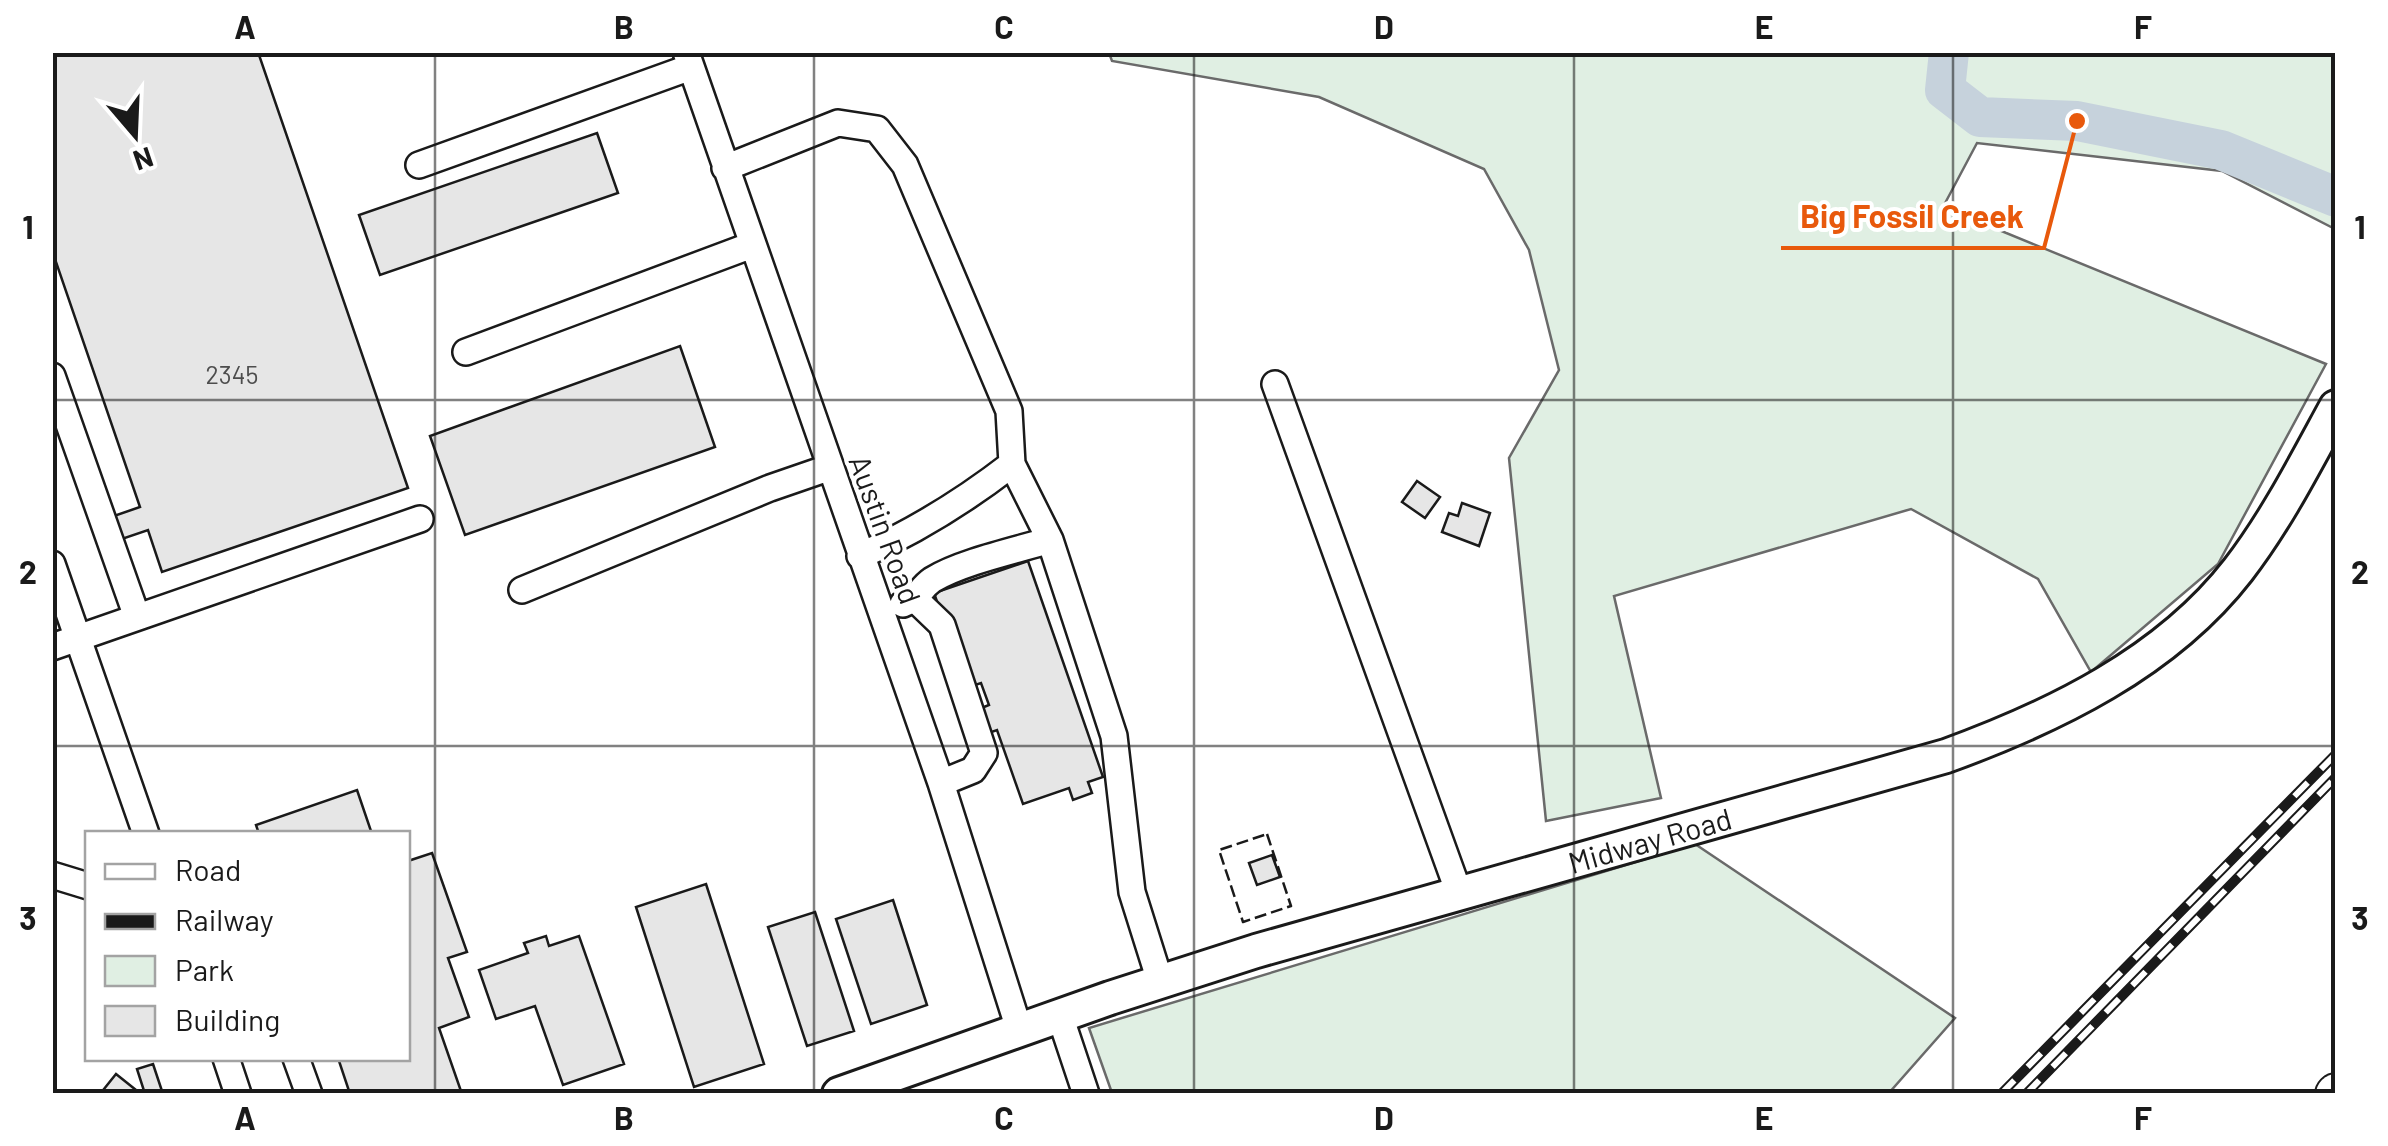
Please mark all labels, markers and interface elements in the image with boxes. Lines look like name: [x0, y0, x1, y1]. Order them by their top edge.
text: A: [234, 7, 256, 45]
text: B: [614, 7, 634, 45]
text: C: [994, 7, 1014, 45]
text: D: [1374, 7, 1394, 45]
text: E: [1755, 7, 1773, 45]
text: F: [2134, 7, 2152, 45]
north arrow: [85, 85, 185, 185]
text: N: [129, 140, 158, 179]
callout: Big Fossil Creek: [1781, 186, 2044, 248]
text: Big Fossil Creek: [1800, 196, 2024, 234]
text: 1: [22, 207, 34, 245]
text: 1: [2354, 207, 2366, 245]
house number: 2345: [206, 359, 258, 389]
street label: Austin Road: [842, 450, 930, 608]
text: 2: [19, 552, 37, 590]
text: 2: [2351, 552, 2369, 590]
street label: Midway Road: [1564, 800, 1736, 880]
legend: [85, 831, 410, 1061]
text: Road: [175, 851, 241, 887]
text: 3: [19, 898, 37, 936]
text: 3: [2351, 898, 2369, 936]
text: Railway: [175, 901, 274, 937]
text: Park: [175, 951, 234, 987]
text: Building: [175, 1001, 280, 1037]
text: A: [234, 1098, 256, 1136]
text: B: [614, 1098, 634, 1136]
text: C: [994, 1098, 1014, 1136]
text: D: [1374, 1098, 1394, 1136]
text: E: [1755, 1098, 1773, 1136]
text: F: [2134, 1098, 2152, 1136]

